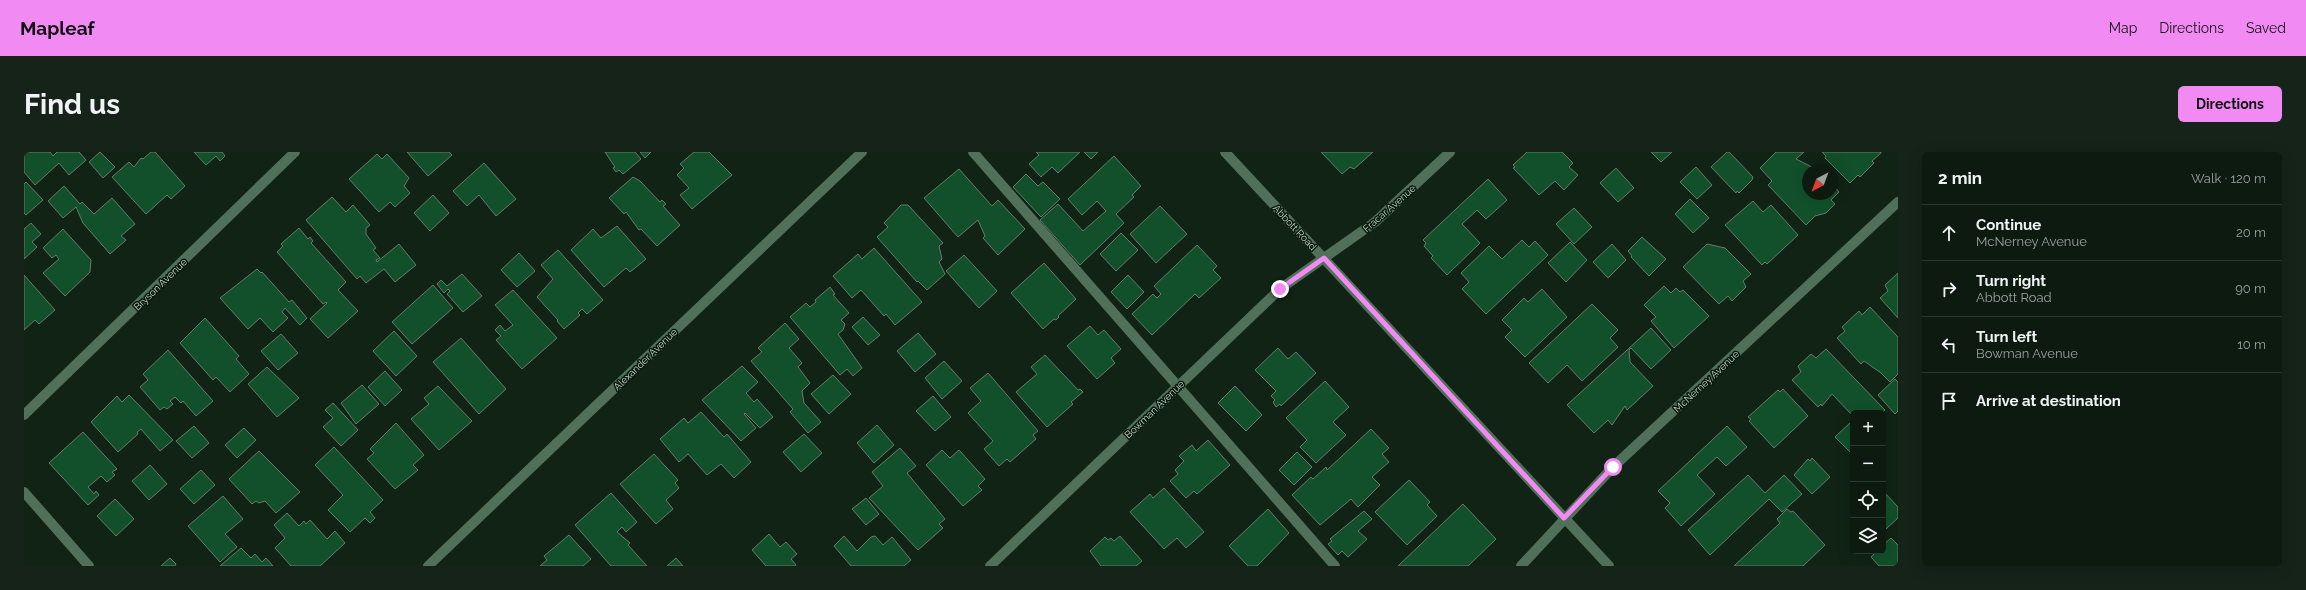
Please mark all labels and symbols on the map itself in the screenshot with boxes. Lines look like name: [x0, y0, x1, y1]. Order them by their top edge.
north arrow: [1802, 164, 1838, 200]
street label: Fracar Avenue: [1361, 182, 1418, 234]
street label: Abbott Road: [1271, 202, 1319, 252]
street label: Bryson Avenue: [132, 256, 189, 312]
route end: [1271, 280, 1289, 298]
street label: Alexander Avenue: [611, 326, 680, 393]
street label: McNerney Avenue: [1671, 348, 1741, 414]
street label: Bowman Avenue: [1122, 378, 1186, 441]
route start: [1604, 458, 1622, 476]

